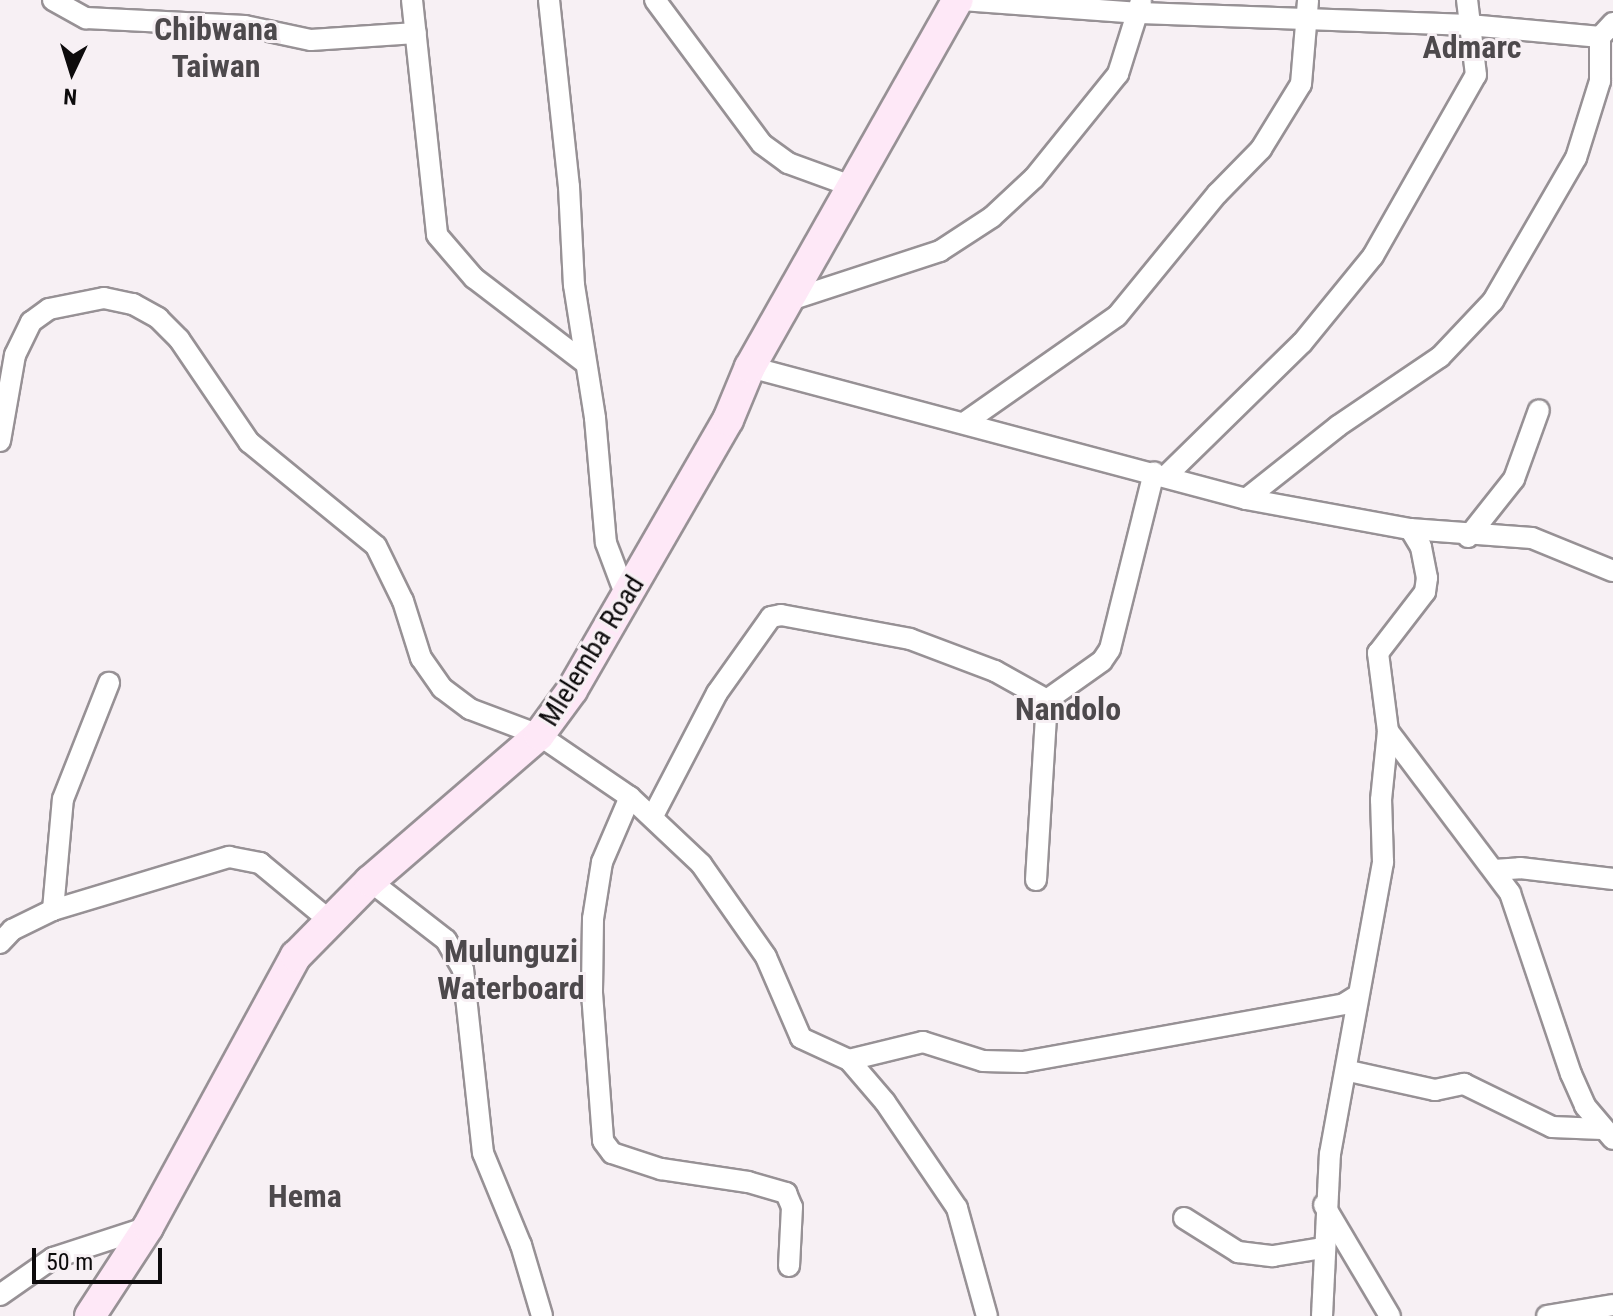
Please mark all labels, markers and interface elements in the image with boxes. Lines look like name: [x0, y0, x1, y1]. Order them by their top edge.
district label: Chibwana Taiwan: [154, 11, 278, 86]
district label: Admarc: [1423, 28, 1521, 66]
north arrow: [32, 32, 112, 112]
text: N: [63, 84, 78, 109]
street label: Mlelemba Road: [532, 570, 652, 732]
district label: Nandolo: [1015, 690, 1121, 728]
district label: Mulunguzi Waterboard: [437, 933, 585, 1008]
district label: Hema: [268, 1177, 342, 1215]
scale bar: [36, 1232, 166, 1282]
text: 50 m: [46, 1248, 93, 1276]

